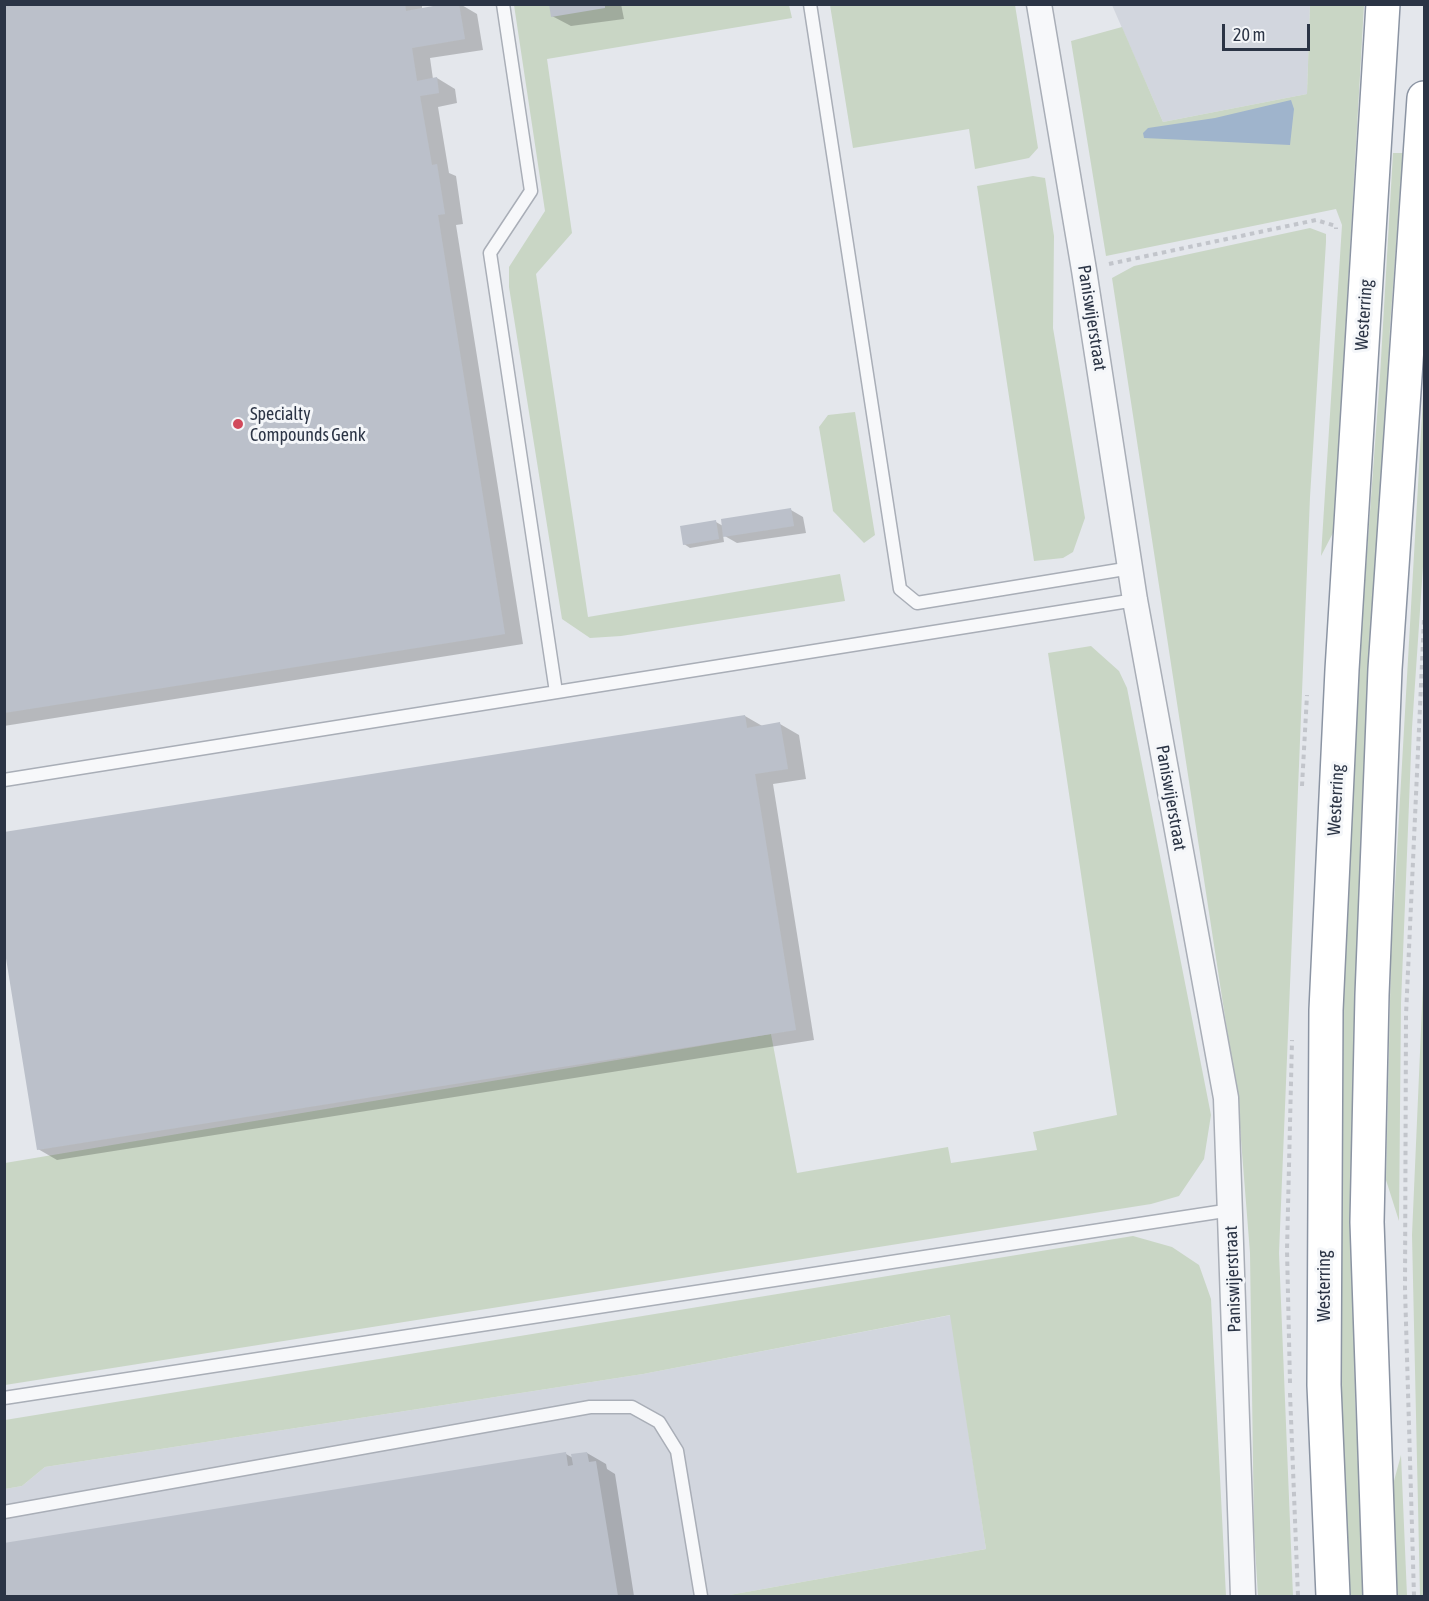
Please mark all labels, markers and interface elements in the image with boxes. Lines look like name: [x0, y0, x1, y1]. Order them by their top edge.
scale bar: [1225, 12, 1314, 50]
text: 20 m: [1233, 24, 1265, 45]
street label: Paniswijerstraat: [1073, 263, 1111, 373]
street label: Westerring: [1351, 279, 1377, 351]
place label: Specialty Compounds Genk: [250, 403, 366, 446]
marker: Specialty Compounds Genk: [231, 417, 245, 431]
street label: Paniswijerstraat: [1151, 743, 1191, 853]
street label: Westerring: [1323, 764, 1349, 836]
street label: Paniswijerstraat: [1220, 1225, 1246, 1333]
street label: Westerring: [1313, 1250, 1335, 1322]

